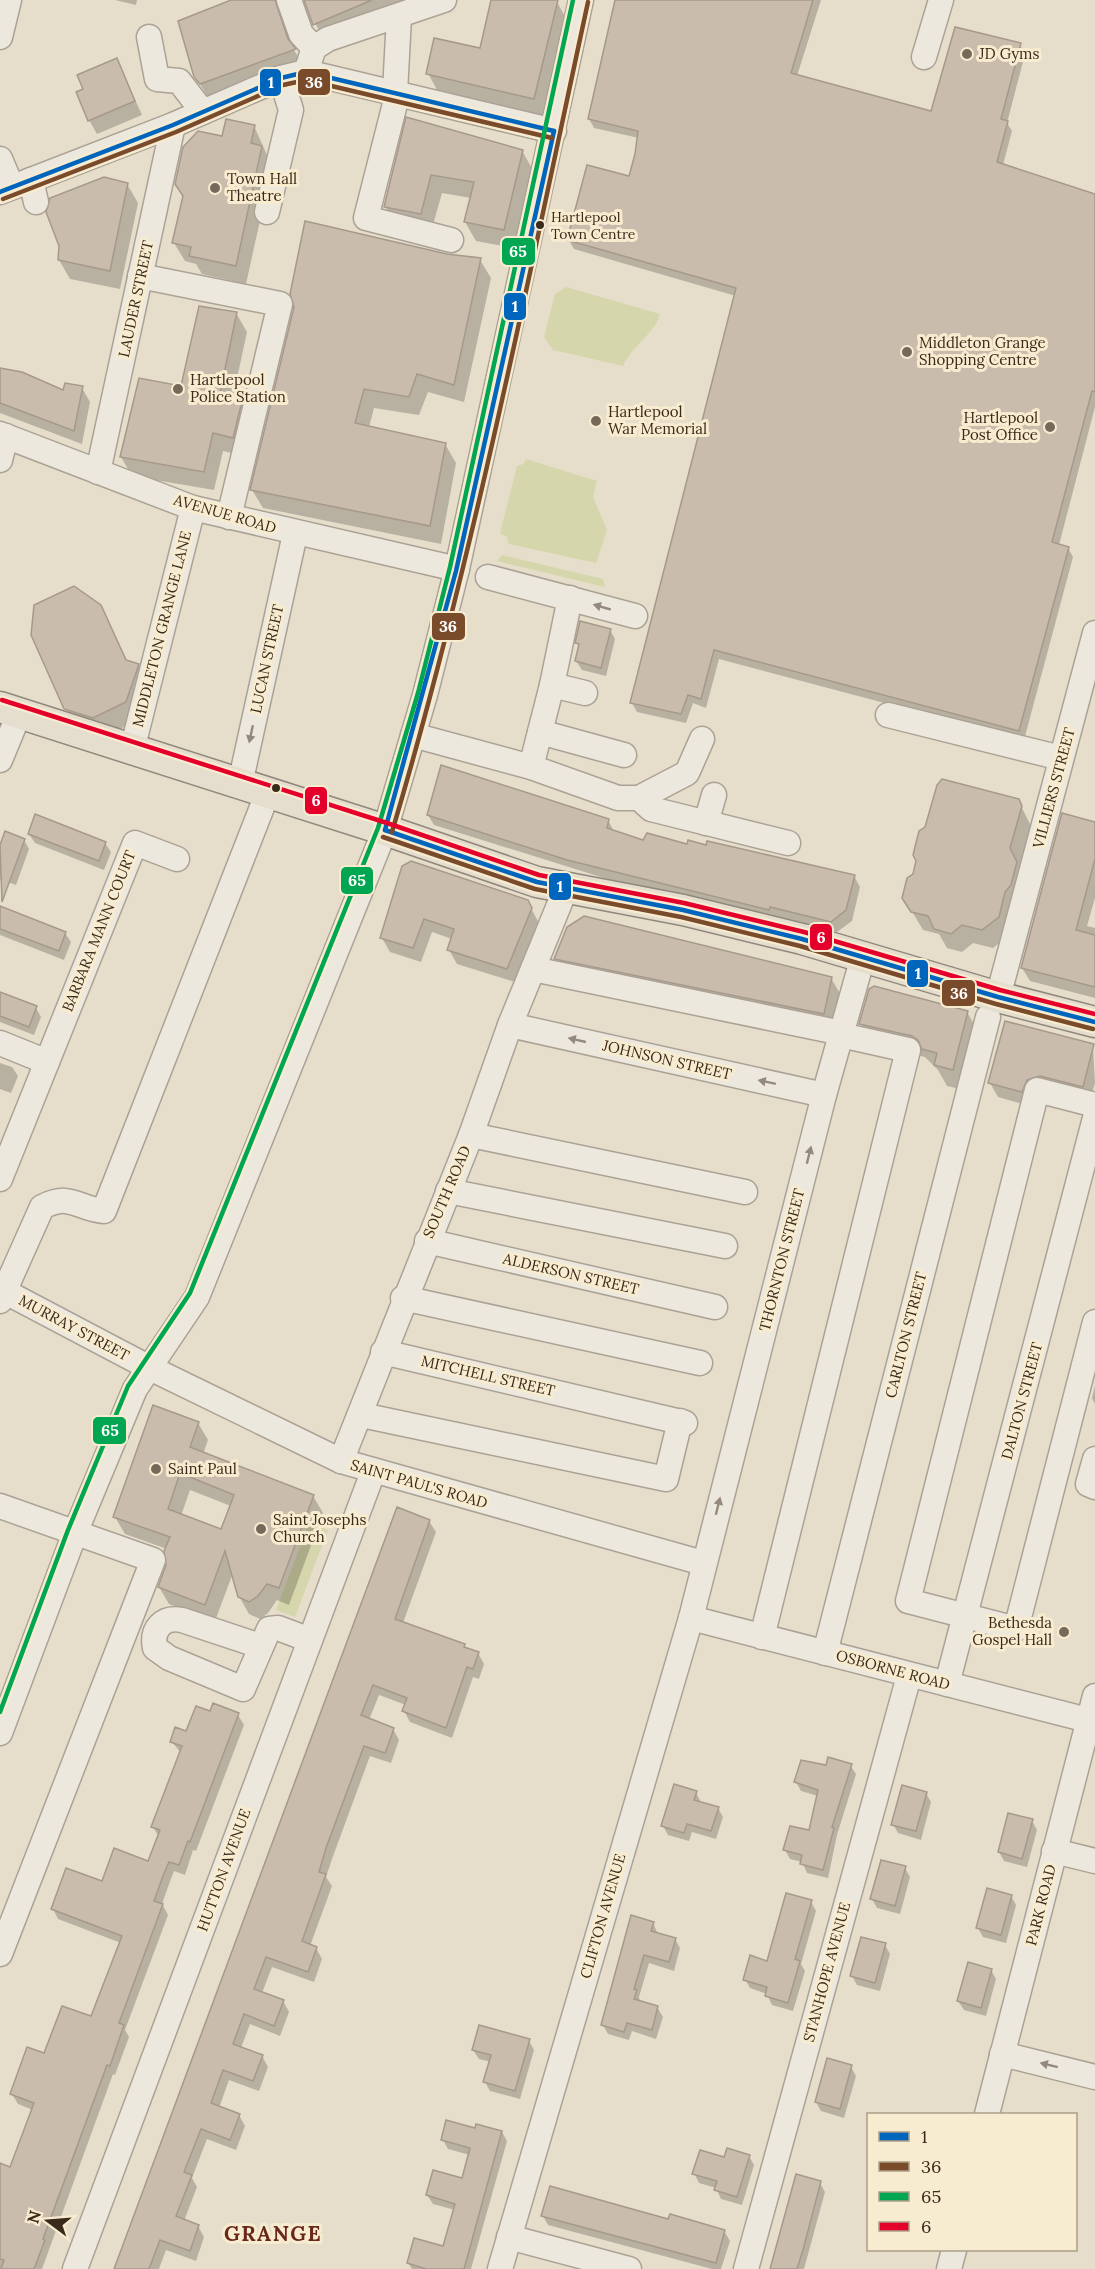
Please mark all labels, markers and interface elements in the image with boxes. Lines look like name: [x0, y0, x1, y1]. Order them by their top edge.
place label: JD Gyms: [978, 44, 1039, 63]
marker: JD Gyms: [960, 47, 974, 61]
line badge: 1: [259, 68, 282, 97]
line badge: 36: [297, 68, 331, 96]
text: 1: [268, 72, 274, 92]
text: 36: [305, 72, 323, 92]
place label: Town Hall Theatre: [227, 169, 297, 205]
marker: Town Hall Theatre: [208, 181, 222, 195]
place label: Hartlepool Town Centre: [551, 208, 636, 243]
marker: Hartlepool Town Centre: [534, 219, 546, 231]
line badge: 65: [501, 237, 536, 266]
street label: LAUDER STREET: [114, 238, 157, 359]
text: 65: [509, 241, 527, 261]
line badge: 1: [503, 292, 527, 321]
text: 1: [512, 296, 518, 316]
place label: Middleton Grange Shopping Centre: [919, 333, 1046, 369]
marker: Middleton Grange Shopping Centre: [900, 345, 914, 359]
place label: Hartlepool Police Station: [190, 370, 286, 406]
marker: Hartlepool Police Station: [171, 382, 185, 396]
place label: Hartlepool War Memorial: [608, 402, 707, 438]
place label: Hartlepool Post Office: [961, 408, 1038, 444]
marker: Hartlepool War Memorial: [589, 414, 603, 428]
marker: Hartlepool Post Office: [1043, 420, 1057, 434]
street label: AVENUE ROAD: [171, 490, 279, 537]
street label: MIDDLETON GRANGE LANE: [128, 529, 195, 729]
street label: LUCAN STREET: [246, 602, 287, 715]
one-way arrow: [593, 602, 611, 611]
line badge: 36: [431, 612, 466, 641]
text: 36: [439, 616, 457, 636]
one-way arrow: [246, 725, 255, 744]
street label: VILLIERS STREET: [1028, 725, 1079, 851]
unlabelled marker: [270, 782, 282, 794]
line badge: 6: [304, 786, 328, 815]
text: 6: [311, 790, 321, 810]
street label: BARBARA MANN COURT: [58, 847, 140, 1014]
line badge: 65: [340, 866, 374, 895]
text: 65: [348, 870, 366, 890]
line badge: 1: [548, 872, 572, 901]
text: 1: [557, 876, 563, 896]
line badge: 6: [809, 923, 833, 951]
text: 6: [816, 927, 826, 947]
line badge: 1: [906, 959, 929, 988]
text: 1: [915, 963, 921, 983]
line badge: 36: [941, 979, 976, 1007]
text: 36: [950, 983, 968, 1003]
one-way arrow: [568, 1034, 586, 1044]
street label: JOHNSON STREET: [600, 1035, 734, 1084]
one-way arrow: [757, 1077, 776, 1086]
street label: SOUTH ROAD: [419, 1143, 475, 1241]
one-way arrow: [804, 1146, 814, 1164]
street label: THORNTON STREET: [755, 1186, 809, 1333]
street label: ALDERSON STREET: [500, 1248, 641, 1299]
street label: CARLTON STREET: [881, 1269, 930, 1400]
street label: MURRAY STREET: [16, 1290, 133, 1365]
street label: DALTON STREET: [997, 1340, 1046, 1462]
street label: MITCHELL STREET: [419, 1351, 557, 1400]
line badge: 65: [92, 1416, 127, 1445]
text: 65: [101, 1420, 119, 1440]
street label: SAINT PAUL'S ROAD: [348, 1455, 490, 1512]
place label: Saint Paul: [168, 1459, 237, 1478]
marker: Saint Paul: [149, 1462, 163, 1476]
one-way arrow: [714, 1497, 723, 1515]
place label: Saint Josephs Church: [273, 1510, 366, 1546]
marker: Saint Josephs Church: [254, 1522, 268, 1536]
place label: Bethesda Gospel Hall: [972, 1613, 1052, 1649]
marker: Bethesda Gospel Hall: [1057, 1625, 1071, 1639]
street label: OSBORNE ROAD: [834, 1645, 952, 1694]
street label: HUTTON AVENUE: [192, 1806, 255, 1934]
street label: CLIFTON AVENUE: [576, 1851, 629, 1981]
street label: PARK ROAD: [1021, 1862, 1060, 1948]
street label: STANHOPE AVENUE: [799, 1900, 854, 2044]
one-way arrow: [1039, 2060, 1058, 2070]
legend: [867, 2113, 1077, 2251]
text: 1: [921, 2125, 928, 2148]
text: 36: [921, 2155, 941, 2178]
text: 65: [921, 2185, 941, 2208]
north arrow: [18, 2191, 78, 2251]
text: N: [22, 2208, 45, 2226]
text: 6: [921, 2215, 931, 2238]
district label: GRANGE: [224, 2220, 322, 2247]

